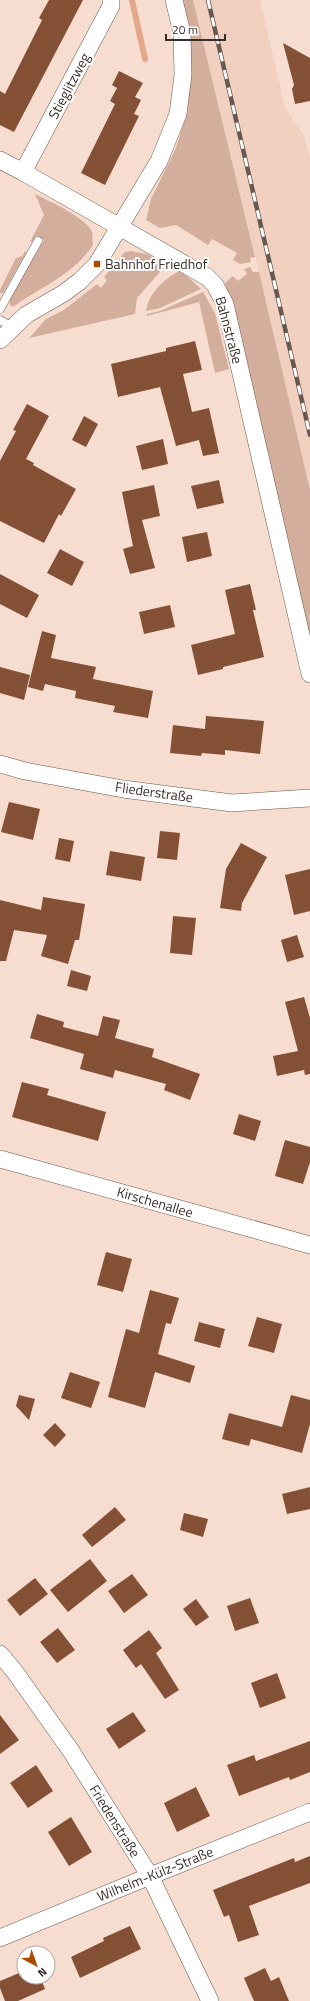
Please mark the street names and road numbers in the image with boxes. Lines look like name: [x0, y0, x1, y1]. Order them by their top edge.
street label: Stieglitzweg: [42, 49, 95, 123]
street label: Bahnstraße: [210, 294, 249, 366]
street label: Fliederstraße: [114, 776, 194, 807]
street label: Kirschenallee: [115, 1181, 196, 1222]
street label: Friedenstraße: [85, 1780, 146, 1861]
street label: Wilhelm-Külz-Straße: [93, 1841, 216, 1906]

